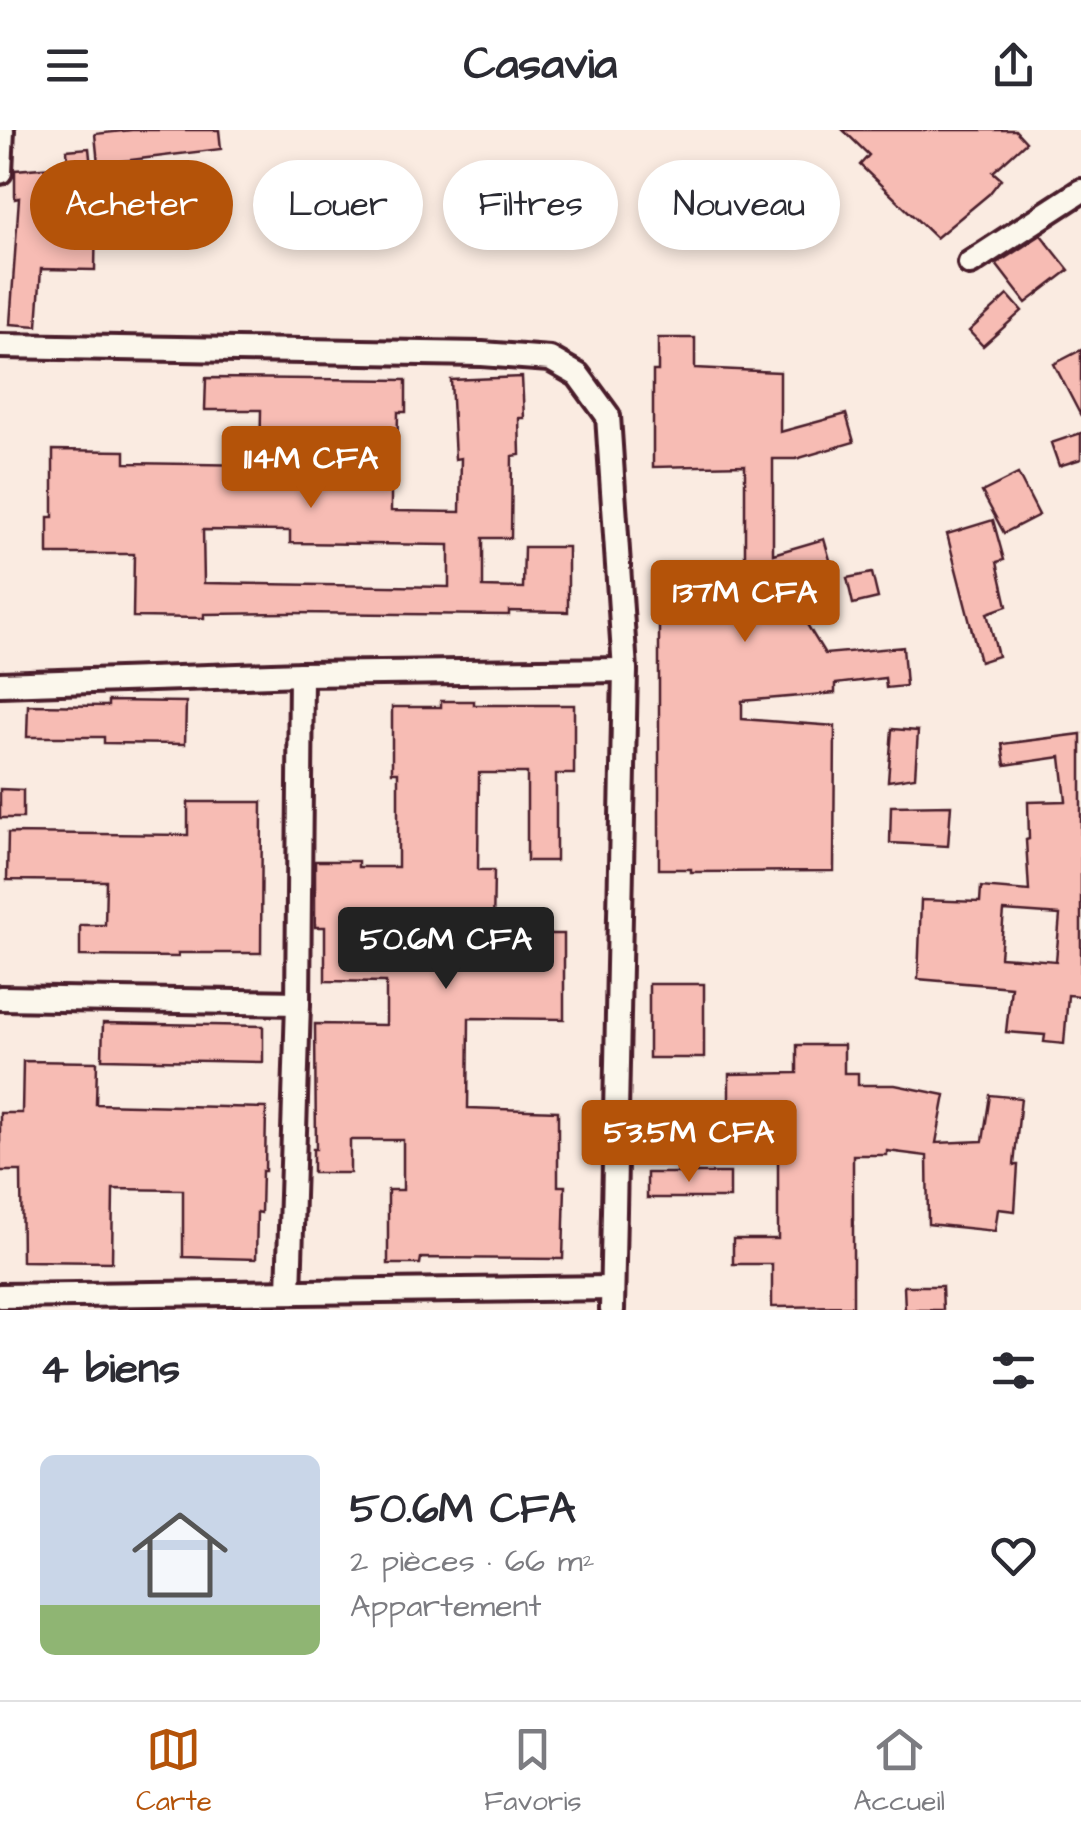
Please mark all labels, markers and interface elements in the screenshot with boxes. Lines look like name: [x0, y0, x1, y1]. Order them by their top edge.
text: Casavia: [464, 34, 617, 96]
icon: menu: [40, 38, 95, 93]
icon: share: [986, 38, 1041, 93]
chip: Acheter: [30, 160, 233, 250]
chip: Louer: [253, 160, 423, 250]
chip: Filtres: [443, 160, 618, 250]
chip: Nouveau: [638, 160, 840, 250]
pin: 114M CFA: [208, 426, 414, 511]
text: 114M CFA: [244, 436, 378, 481]
pin: 137M CFA: [642, 560, 848, 645]
text: 137M CFA: [673, 570, 817, 615]
pin: 50.6M CFA: [332, 907, 560, 992]
text: 50.6M CFA: [360, 917, 532, 962]
pin: 53.5M CFA: [575, 1100, 803, 1185]
text: 53.5M CFA: [604, 1110, 774, 1155]
text: 4 biens: [40, 1341, 180, 1399]
icon: filters: [986, 1343, 1041, 1398]
text: 50.6M CFA: [350, 1481, 576, 1539]
icon: home: [120, 1495, 240, 1615]
icon: heart: [986, 1528, 1041, 1583]
text: 2 pièces · 66 m²: [350, 1539, 595, 1584]
text: Appartement: [350, 1584, 541, 1629]
tab: Carte: [136, 1722, 212, 1821]
tab: Favoris: [484, 1722, 582, 1821]
tab: Accueil: [854, 1722, 945, 1821]

